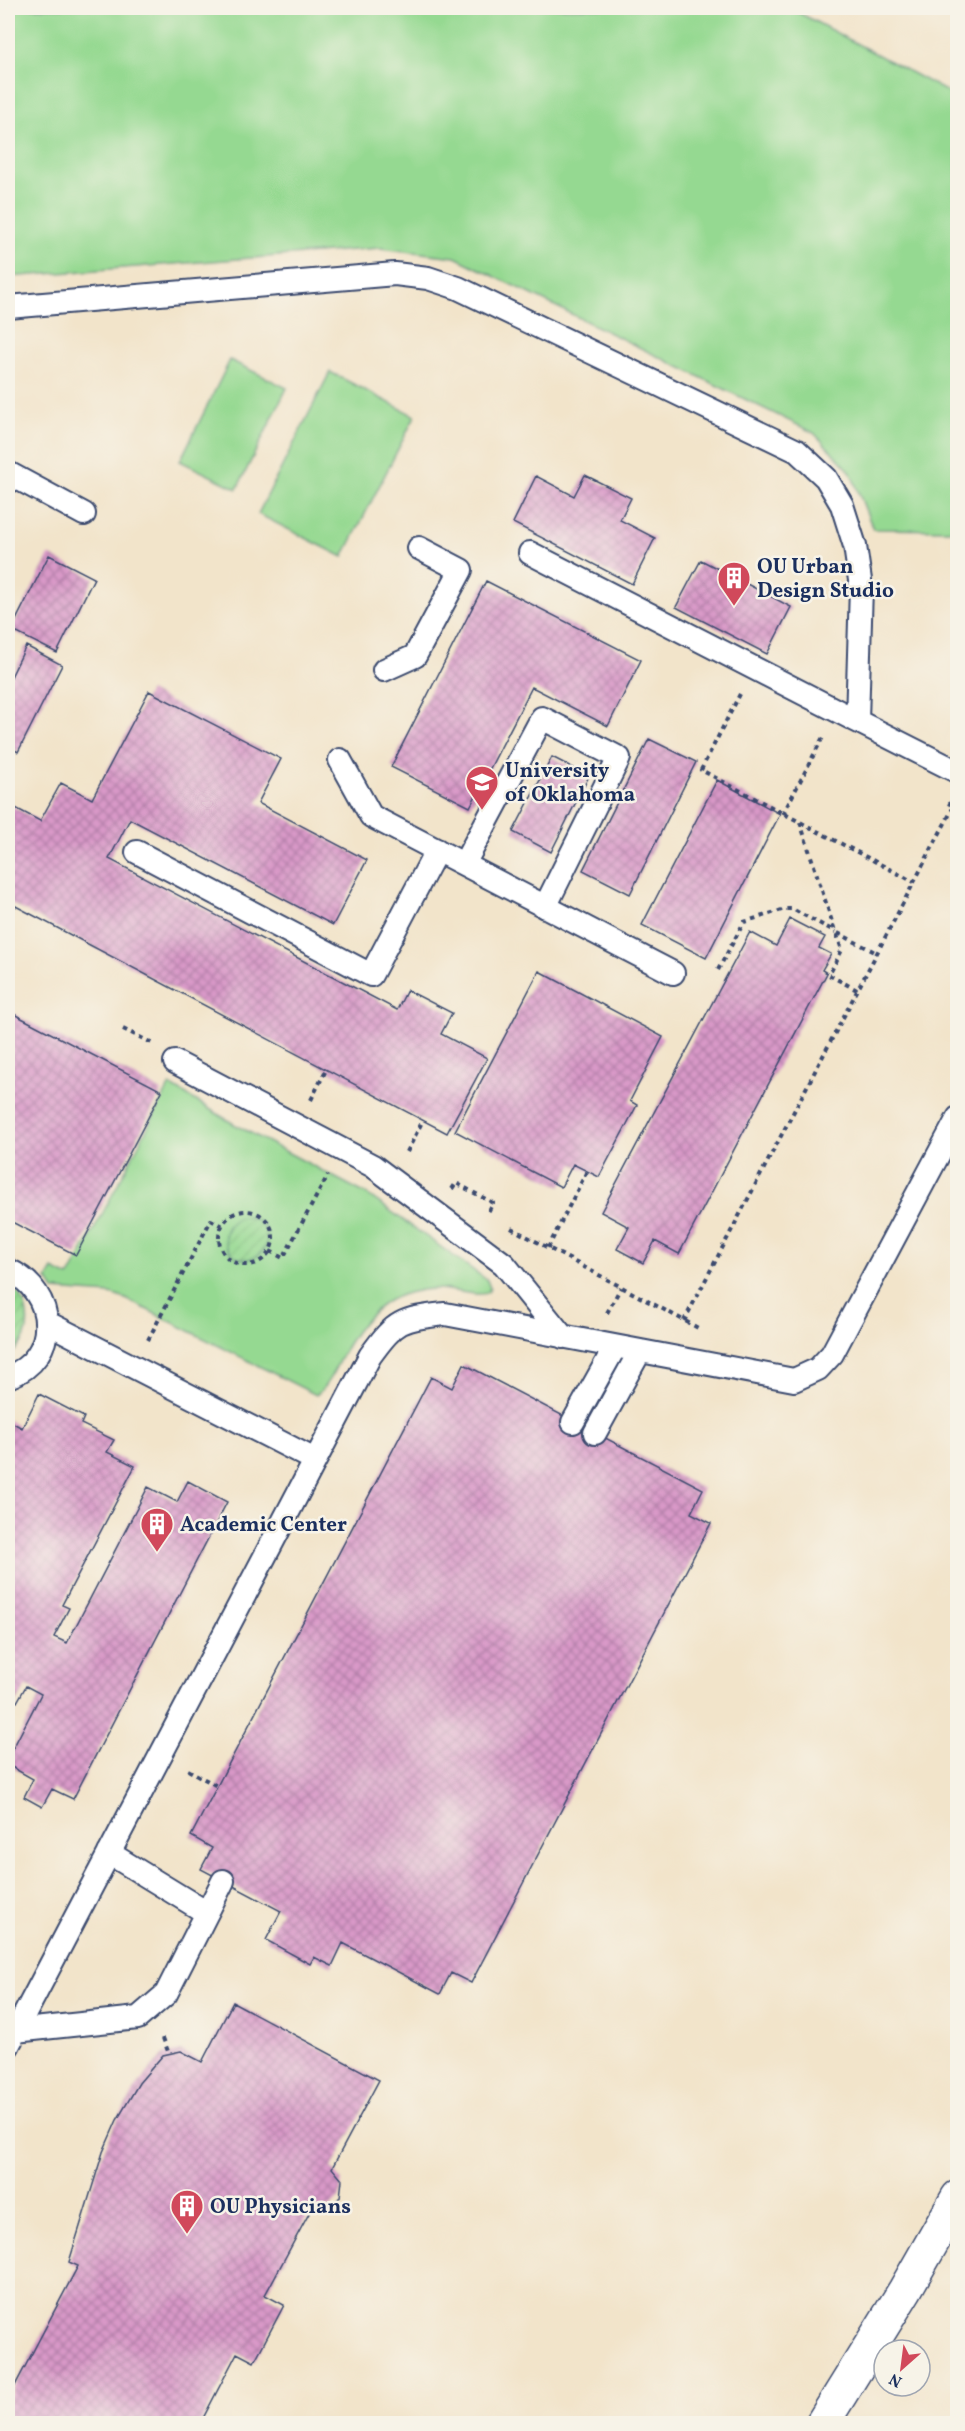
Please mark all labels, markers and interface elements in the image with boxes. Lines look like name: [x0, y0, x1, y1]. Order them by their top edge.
place label: OU Urban Design Studio: [757, 553, 894, 606]
building icon: OU Urban Design Studio: [716, 560, 752, 607]
place label: University of Oklahoma: [505, 757, 635, 810]
school or university icon: University of Oklahoma: [464, 764, 500, 811]
building icon: Academic Center: [139, 1506, 175, 1553]
place label: Academic Center: [180, 1511, 347, 1540]
building icon: OU Physicians: [169, 2188, 205, 2235]
place label: OU Physicians: [210, 2193, 351, 2222]
north arrow: [872, 2338, 932, 2398]
text: N: [885, 2367, 906, 2392]

